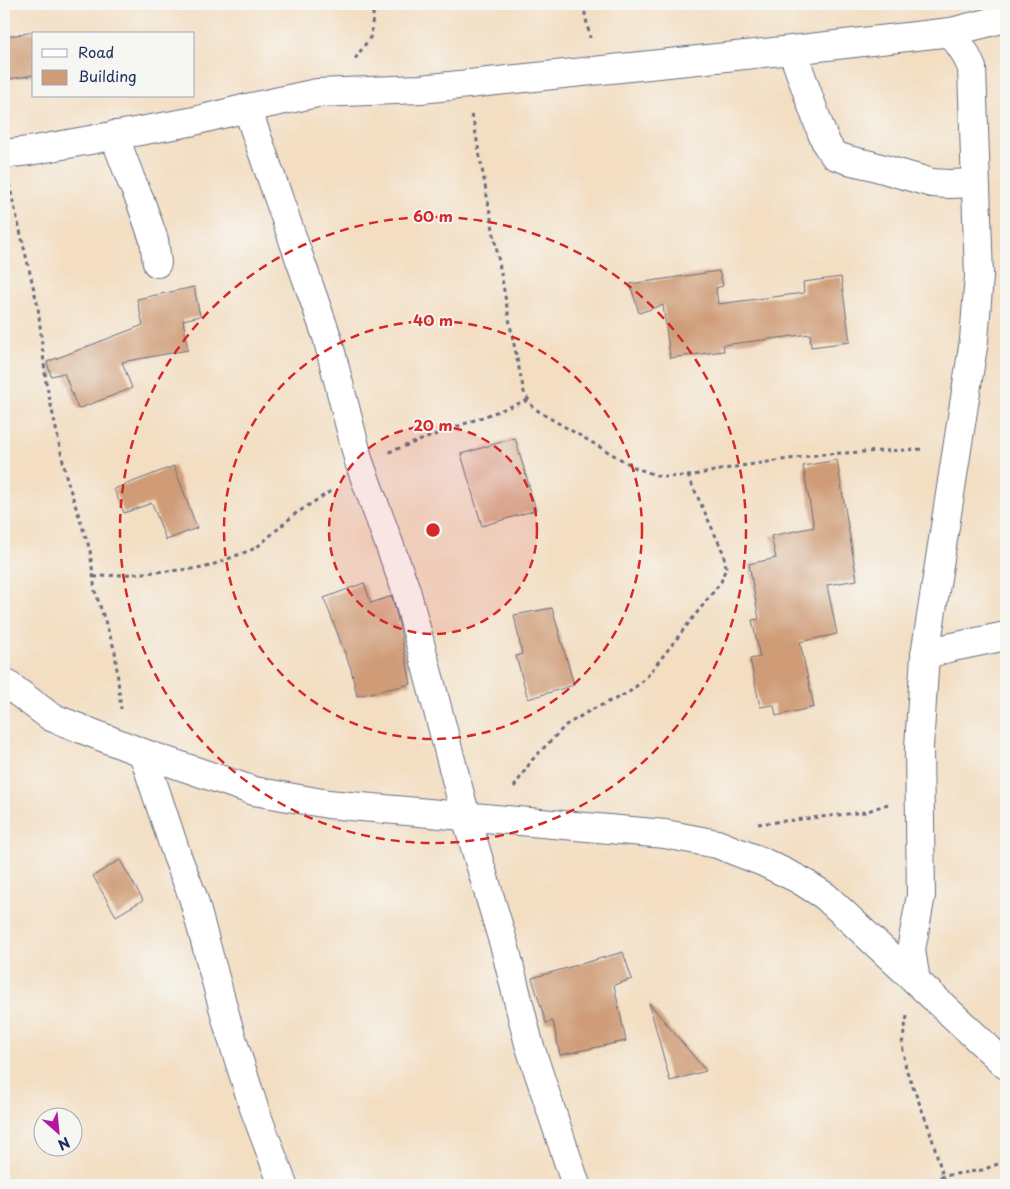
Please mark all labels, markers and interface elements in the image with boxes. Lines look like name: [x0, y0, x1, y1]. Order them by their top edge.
legend: [32, 32, 195, 98]
text: Road: [78, 40, 114, 63]
text: Building: [78, 64, 137, 87]
text: 60 m: [413, 204, 453, 227]
text: 40 m: [413, 308, 453, 331]
text: 20 m: [414, 413, 452, 436]
centre of rings: [424, 521, 442, 539]
north arrow: [32, 1106, 82, 1156]
text: N: [54, 1132, 74, 1156]

